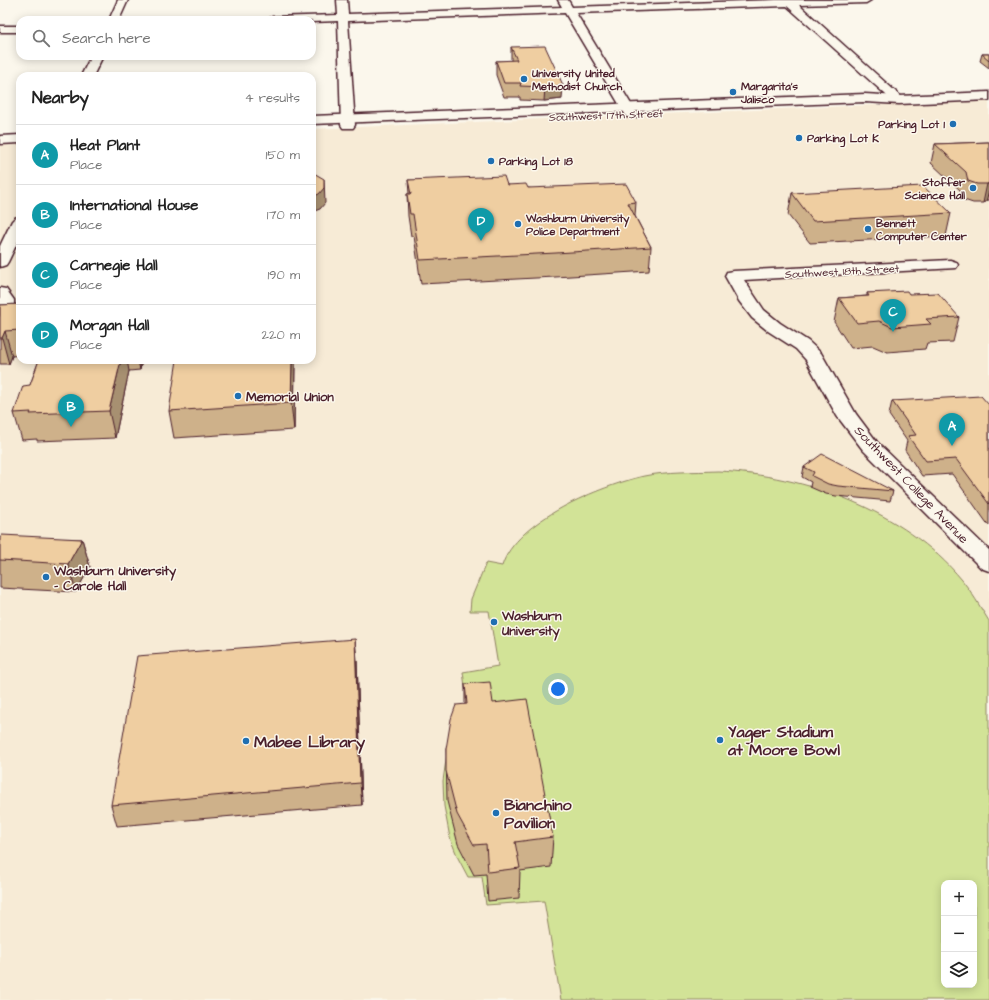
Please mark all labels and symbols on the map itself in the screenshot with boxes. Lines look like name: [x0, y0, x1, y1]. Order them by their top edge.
place label: University United Methodist Church: [531, 66, 623, 94]
marker: University United Methodist Church: [519, 74, 529, 84]
place label: Margarita's Jalisco: [740, 79, 799, 107]
marker: Margarita's Jalisco: [728, 87, 738, 97]
street label: Southwest 17th Street: [549, 106, 664, 125]
place label: Parking Lot 1: [878, 117, 946, 134]
marker: Parking Lot 1: [948, 119, 958, 129]
place label: Parking Lot K: [807, 131, 879, 148]
marker: Parking Lot K: [794, 133, 804, 143]
place label: Parking Lot 18: [499, 154, 574, 171]
marker: Parking Lot 18: [486, 156, 496, 166]
place label: Stoffer Science Hall: [904, 175, 966, 203]
marker: Stoffer Science Hall: [968, 183, 978, 193]
pin: D: [468, 208, 494, 241]
place label: Washburn University Police Department: [525, 211, 630, 240]
place label: Bennett Computer Center: [876, 216, 968, 245]
marker: Washburn University Police Department: [513, 219, 523, 229]
marker: Bennett Computer Center: [863, 224, 873, 234]
street label: Southwest 18th Street: [784, 261, 900, 282]
pin: C: [880, 299, 906, 332]
place label: Memorial Union: [246, 388, 334, 406]
marker: Memorial Union: [233, 391, 243, 401]
pin: B: [58, 394, 84, 427]
pin: A: [939, 413, 965, 446]
street label: Southwest College Avenue: [852, 422, 972, 546]
place label: Washburn University - Carole Hall: [53, 562, 177, 595]
marker: Washburn University - Carole Hall: [41, 572, 51, 582]
place label: Washburn University: [501, 607, 562, 641]
marker: Washburn University: [489, 617, 499, 627]
your location: [548, 679, 568, 699]
place label: Yager Stadium at Moore Bowl: [727, 721, 840, 761]
place label: Mabee Library: [254, 731, 365, 754]
marker: Yager Stadium at Moore Bowl: [715, 735, 725, 745]
marker: Mabee Library: [241, 736, 251, 746]
place label: Bianchino Pavilion: [504, 794, 572, 834]
marker: Bianchino Pavilion: [491, 808, 501, 818]

